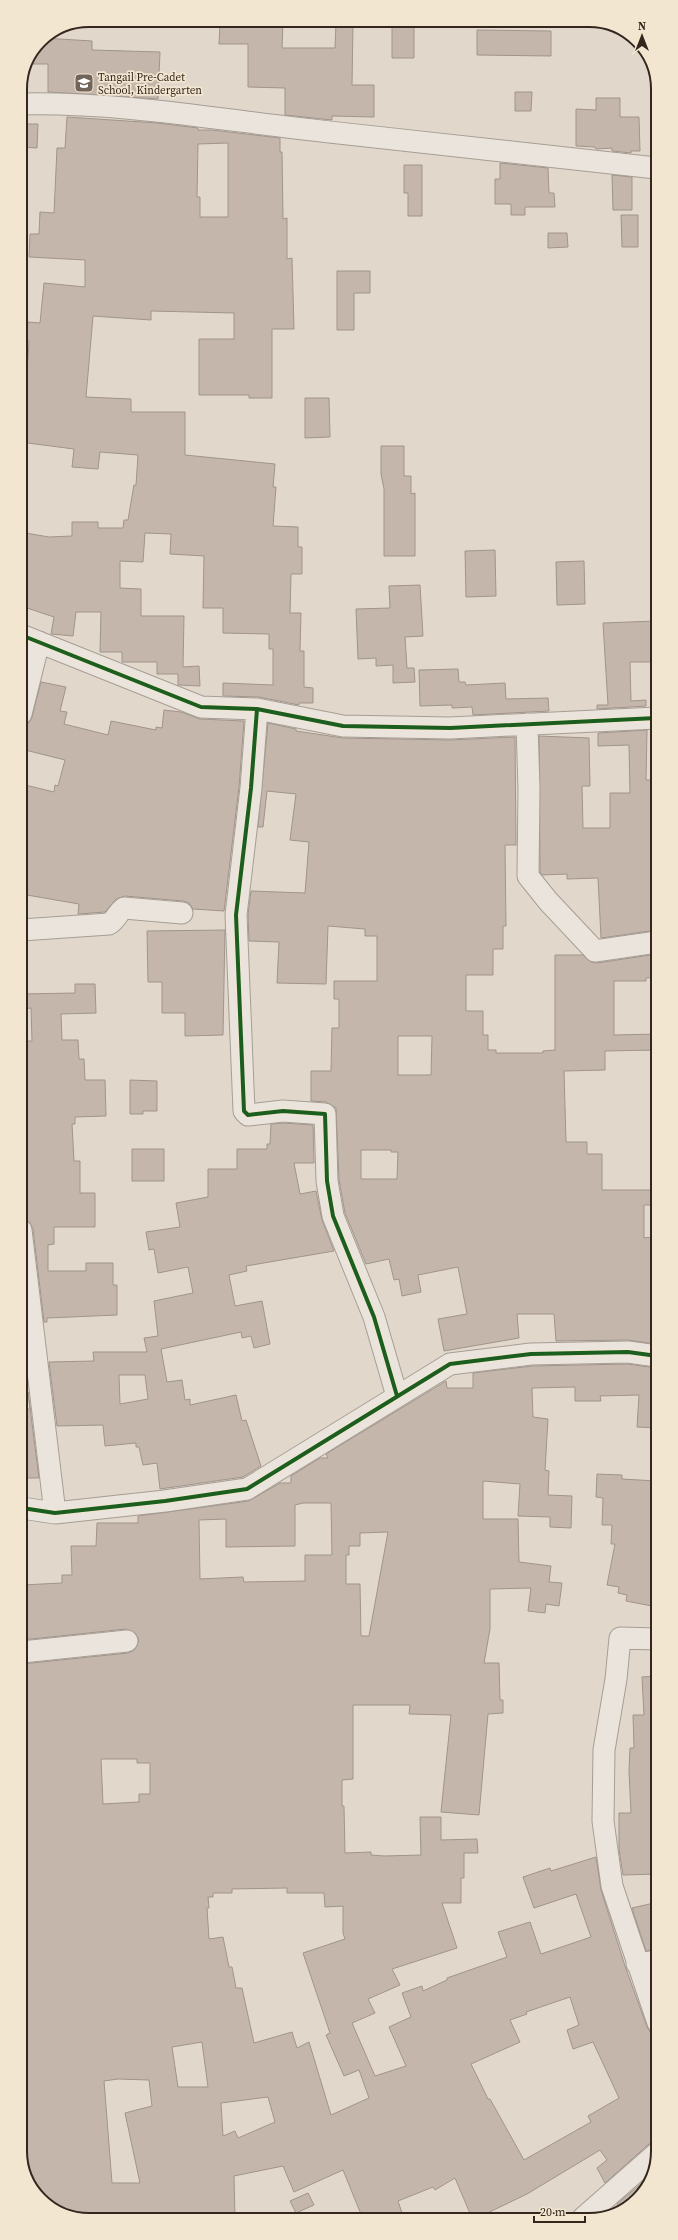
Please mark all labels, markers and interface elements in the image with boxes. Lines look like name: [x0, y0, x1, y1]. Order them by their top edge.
north arrow: [622, 16, 662, 56]
text: N: [638, 19, 646, 34]
place label: Tangail Pre-Cadet School, Kindergarten: [98, 70, 202, 98]
school or university icon: Tangail Pre-Cadet School, Kindergarten: [73, 72, 95, 94]
scale bar: [534, 2198, 585, 2224]
text: 20 m: [540, 2204, 566, 2220]

